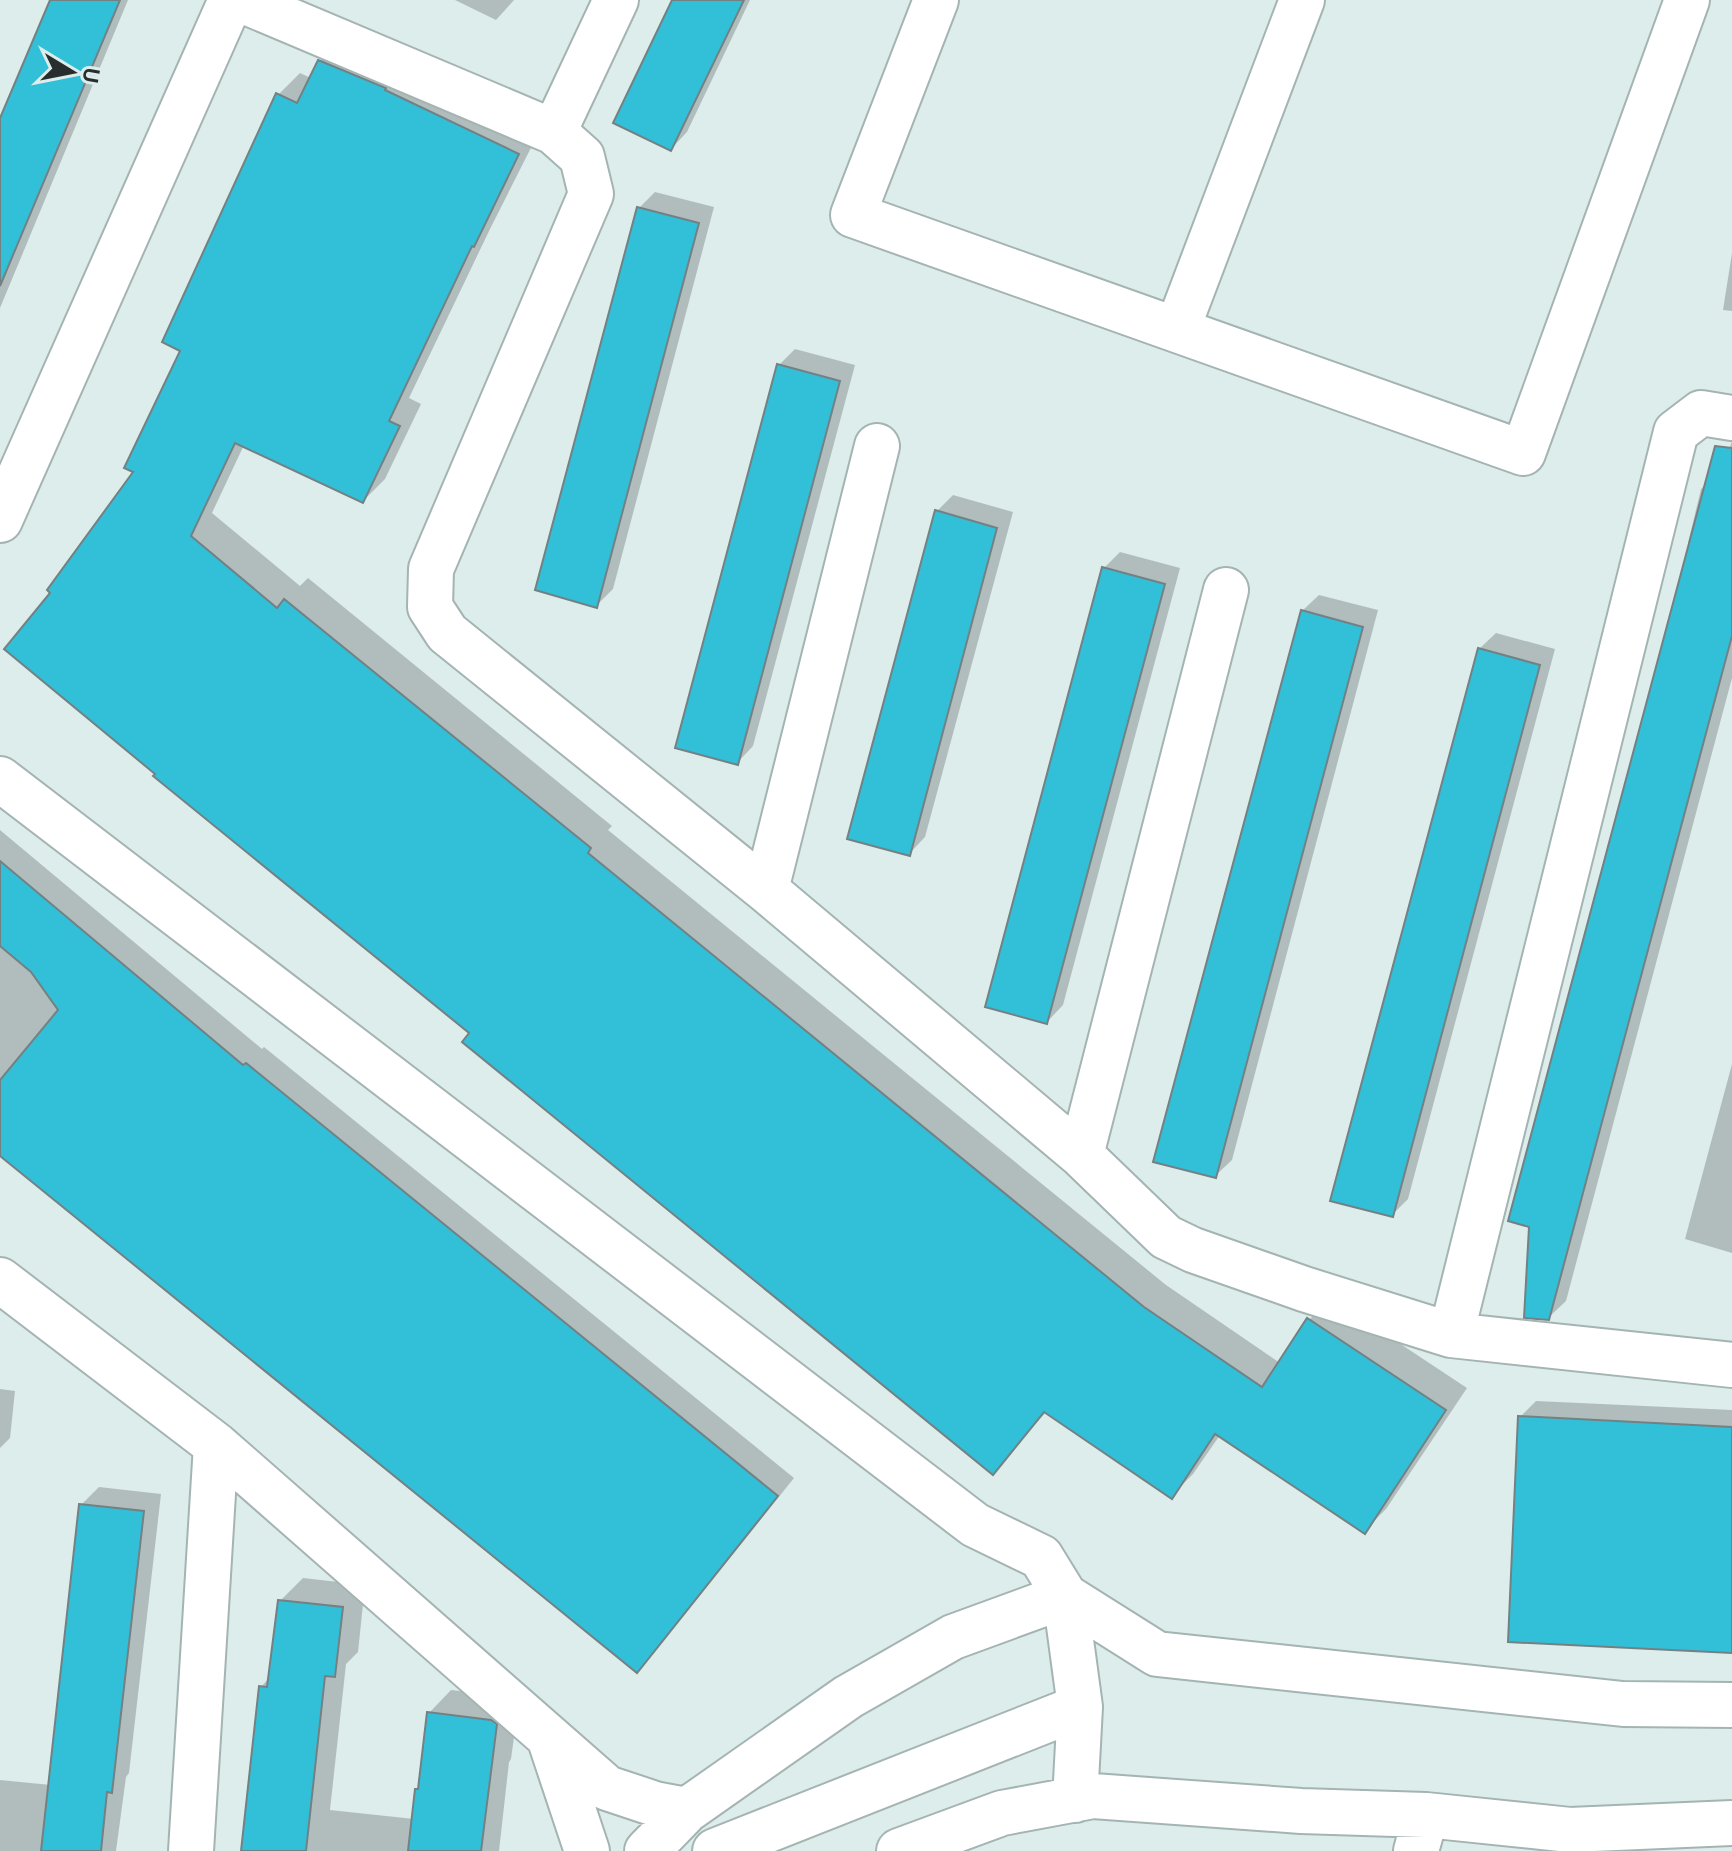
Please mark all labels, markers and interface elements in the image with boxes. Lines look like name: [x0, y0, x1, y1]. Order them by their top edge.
north arrow: [32, 32, 112, 112]
text: U: [77, 66, 107, 85]

